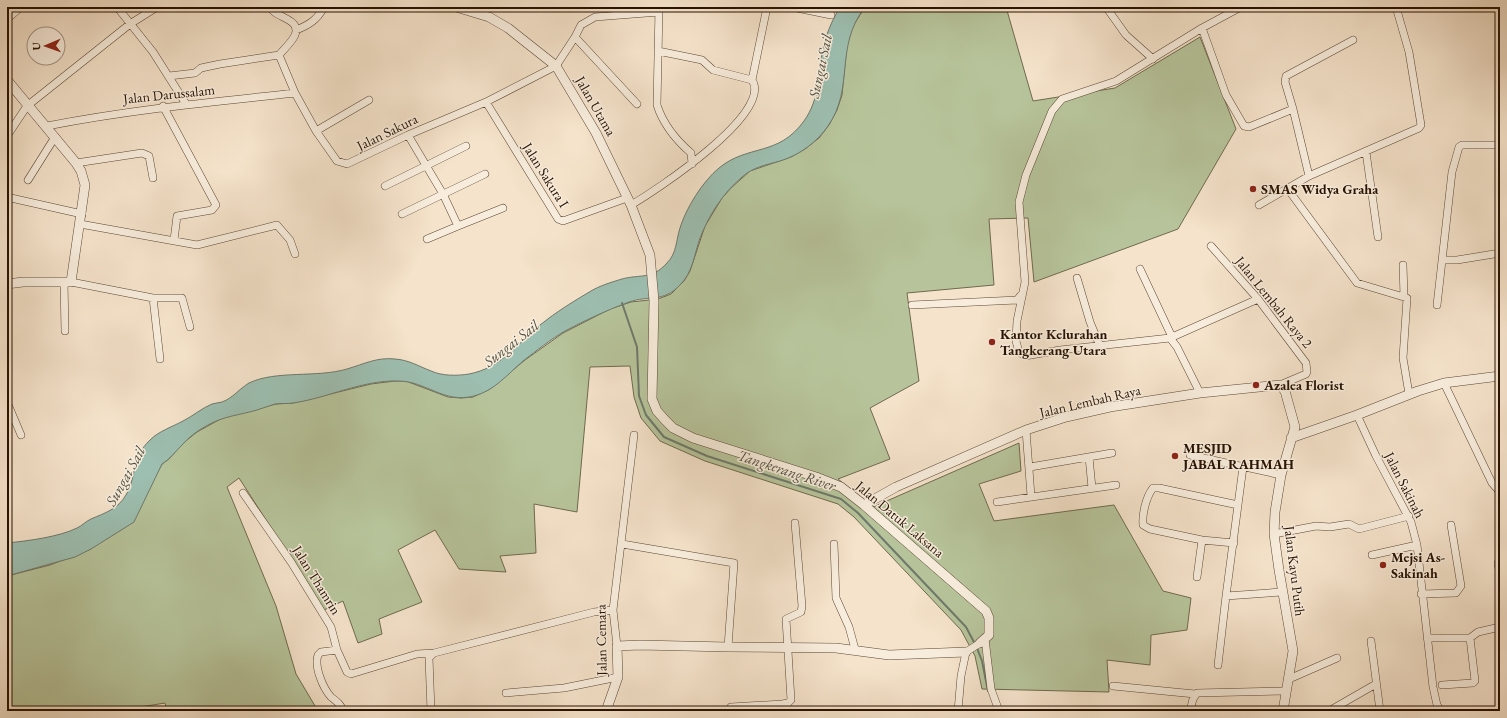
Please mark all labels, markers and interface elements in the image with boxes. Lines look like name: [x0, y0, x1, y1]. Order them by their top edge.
north arrow: [26, 26, 66, 66]
water label: Sungai Sail: [804, 31, 836, 101]
text: U: [29, 41, 43, 51]
street label: Jalan Utama: [571, 72, 621, 140]
street label: Jalan Darussalam: [121, 80, 216, 108]
street label: Jalan Sakura: [353, 109, 421, 155]
street label: Jalan Sakura I: [518, 138, 573, 211]
place label: SMAS Widya Graha: [1261, 180, 1379, 198]
marker: SMAS Widya Graha: [1248, 184, 1258, 194]
street label: Jalan Lembah Raya 2: [1231, 252, 1317, 352]
water label: Sungai Sail: [479, 315, 543, 371]
place label: Kantor Kelurahan Tangkerang Utara: [1000, 325, 1108, 359]
marker: Kantor Kelurahan Tangkerang Utara: [987, 337, 997, 347]
place label: Azalea Florist: [1263, 376, 1345, 394]
marker: Azalea Florist: [1251, 380, 1261, 390]
street label: Jalan Lembah Raya: [1037, 381, 1143, 422]
place label: MESJID JABAL RAHMAH: [1181, 439, 1294, 473]
water label: Sungai Sail: [100, 442, 149, 510]
water label: Tangkerang River: [736, 445, 840, 495]
street label: Jalan Sakinah: [1380, 448, 1429, 521]
marker: MESJID JABAL RAHMAH: [1170, 451, 1180, 461]
street label: Jalan Datuk Laksana: [851, 476, 948, 562]
street label: Jalan Kayu Putih: [1280, 524, 1309, 617]
street label: Jalan Thamrin: [288, 541, 346, 618]
place label: Mejsi As- Sakinah: [1391, 548, 1446, 582]
marker: Mejsi As- Sakinah: [1378, 560, 1388, 570]
street label: Jalan Cemara: [591, 604, 611, 677]

